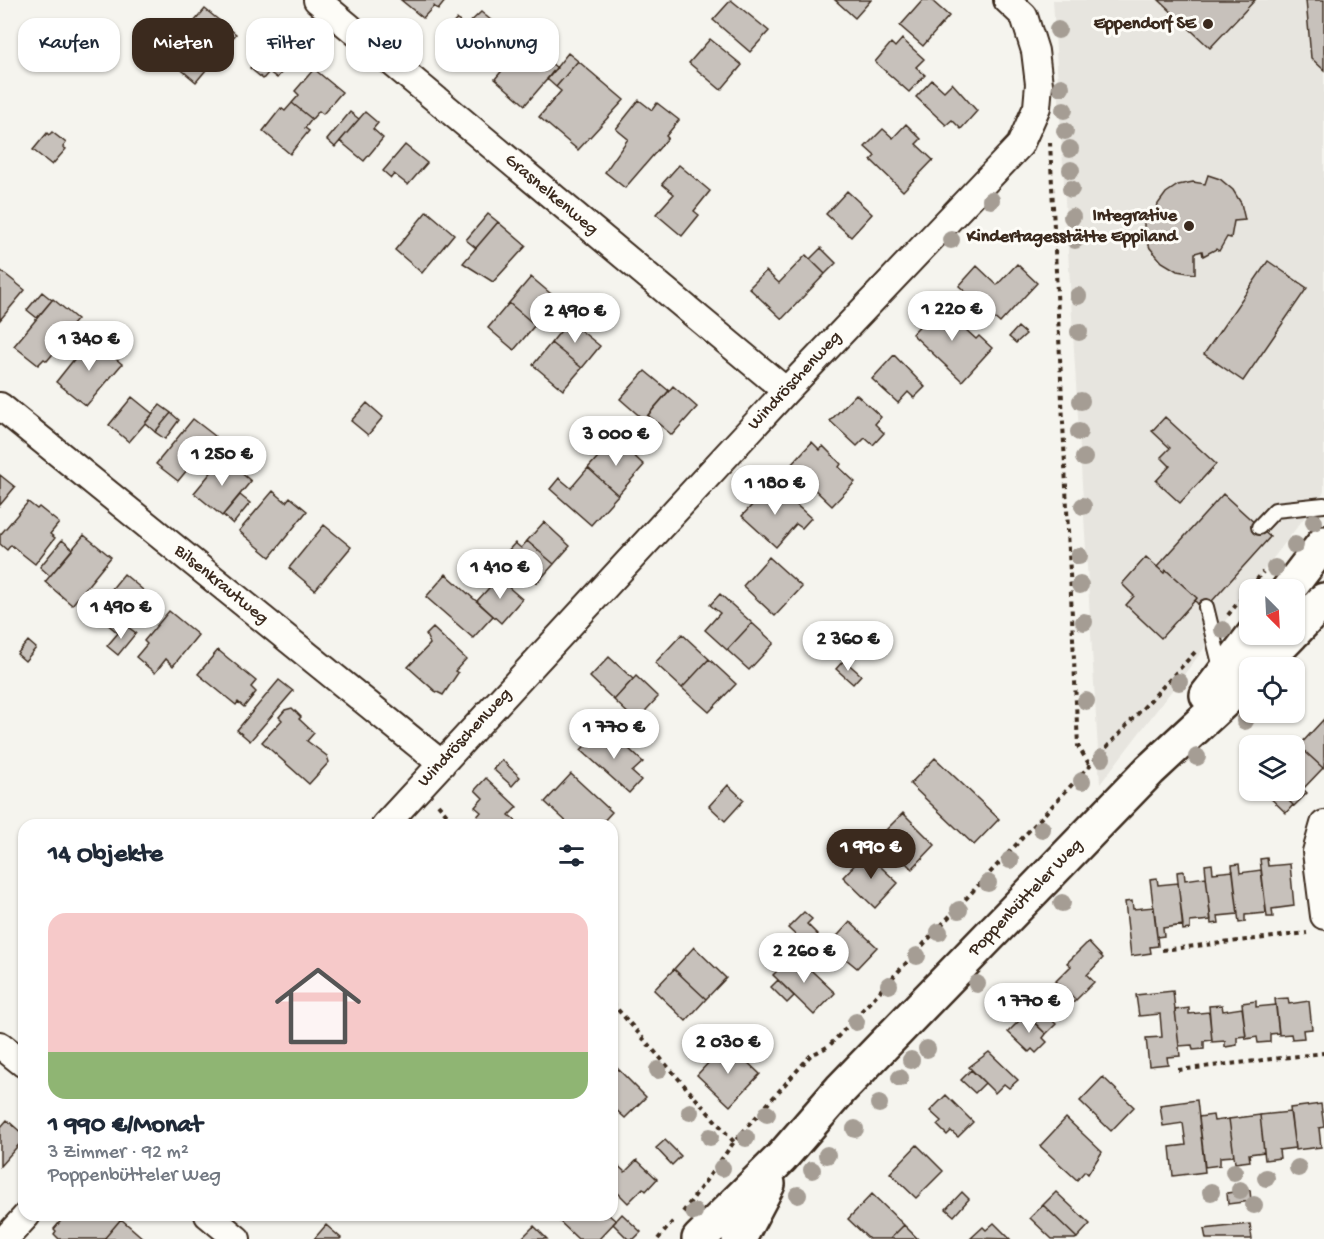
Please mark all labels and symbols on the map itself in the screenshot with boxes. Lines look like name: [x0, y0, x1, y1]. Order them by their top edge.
place label: Eppendorf SE: [1094, 14, 1198, 35]
marker: Eppendorf SE: [1201, 17, 1215, 31]
street label: Grasnelkenweg: [500, 150, 602, 240]
place label: Integrative Kindertagesstätte Eppiland: [966, 206, 1179, 248]
marker: Integrative Kindertagesstätte Eppiland: [1182, 219, 1196, 233]
pin: 1 220 €: [897, 291, 1007, 342]
pin: 2 490 €: [520, 293, 630, 344]
pin: 1 340 €: [34, 321, 144, 372]
street label: Windröschenweg: [744, 327, 846, 435]
pin: 3 000 €: [561, 416, 671, 467]
pin: 1 250 €: [167, 436, 277, 487]
pin: 1 180 €: [720, 465, 830, 516]
street label: Bilsenkrautweg: [169, 540, 272, 629]
pin: 1 410 €: [445, 549, 555, 600]
north arrow: [1239, 579, 1305, 645]
pin: 1 490 €: [66, 589, 176, 640]
pin: 2 360 €: [793, 621, 903, 672]
street label: Windröschenweg: [414, 684, 516, 792]
pin: 1 770 €: [559, 709, 669, 760]
pin: 1 990 €: [816, 829, 926, 880]
street label: Poppenbütteler Weg: [964, 835, 1088, 962]
pin: 2 260 €: [749, 933, 859, 984]
pin: 1 770 €: [974, 983, 1084, 1034]
pin: 2 030 €: [673, 1024, 783, 1075]

